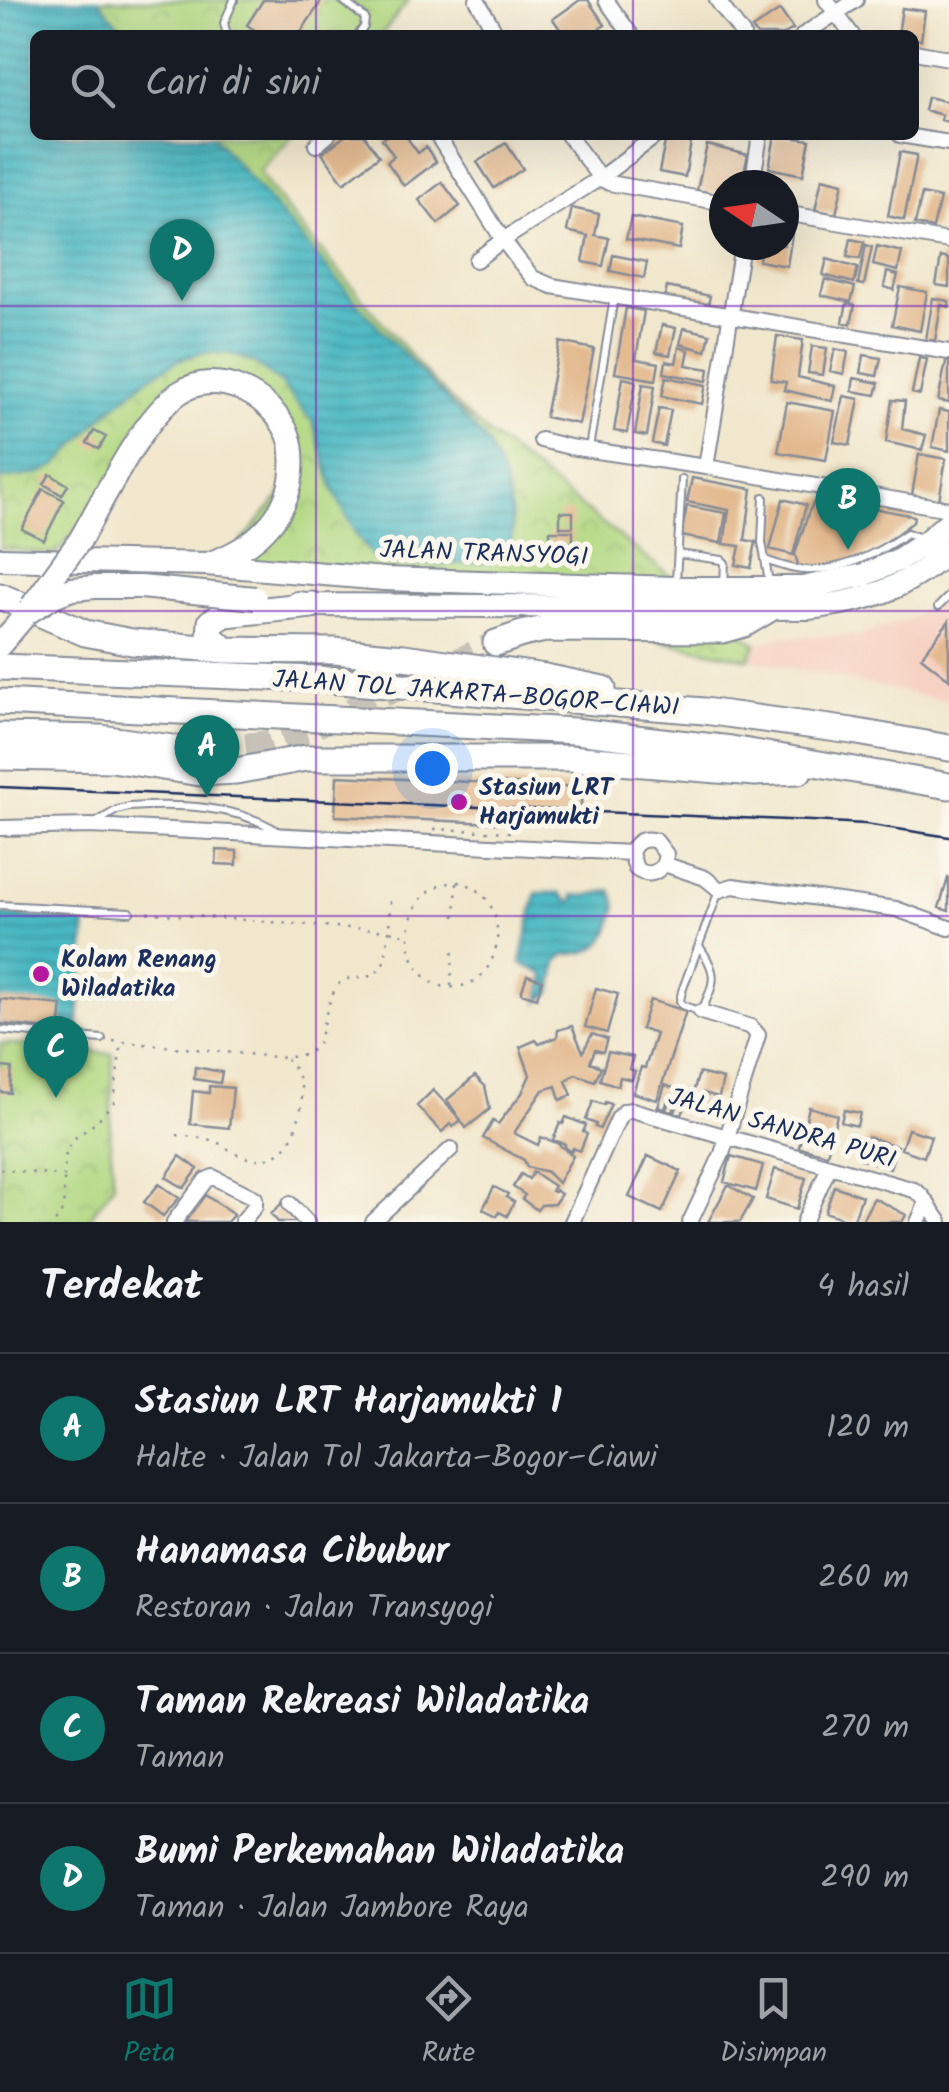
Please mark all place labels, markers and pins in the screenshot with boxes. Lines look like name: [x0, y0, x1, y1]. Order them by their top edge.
pin: D: [150, 218, 214, 301]
pin: B: [816, 468, 880, 550]
pin: A: [174, 714, 240, 797]
place label: Stasiun LRT Harjamukti: [479, 768, 615, 837]
marker: Stasiun LRT Harjamukti: [448, 791, 470, 813]
place label: Kolam Renang Wiladatika: [61, 940, 217, 1009]
marker: Kolam Renang Wiladatika: [30, 963, 52, 985]
pin: C: [23, 1016, 88, 1098]

